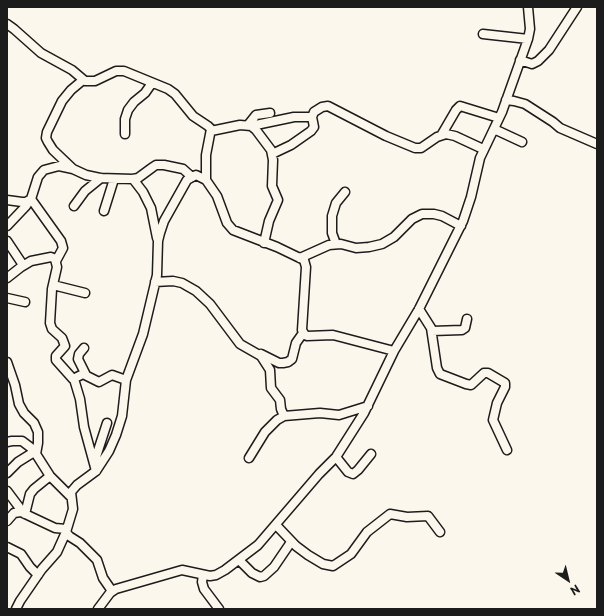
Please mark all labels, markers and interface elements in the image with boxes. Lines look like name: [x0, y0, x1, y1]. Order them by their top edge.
north arrow: [548, 560, 588, 600]
text: N: [567, 581, 584, 600]

